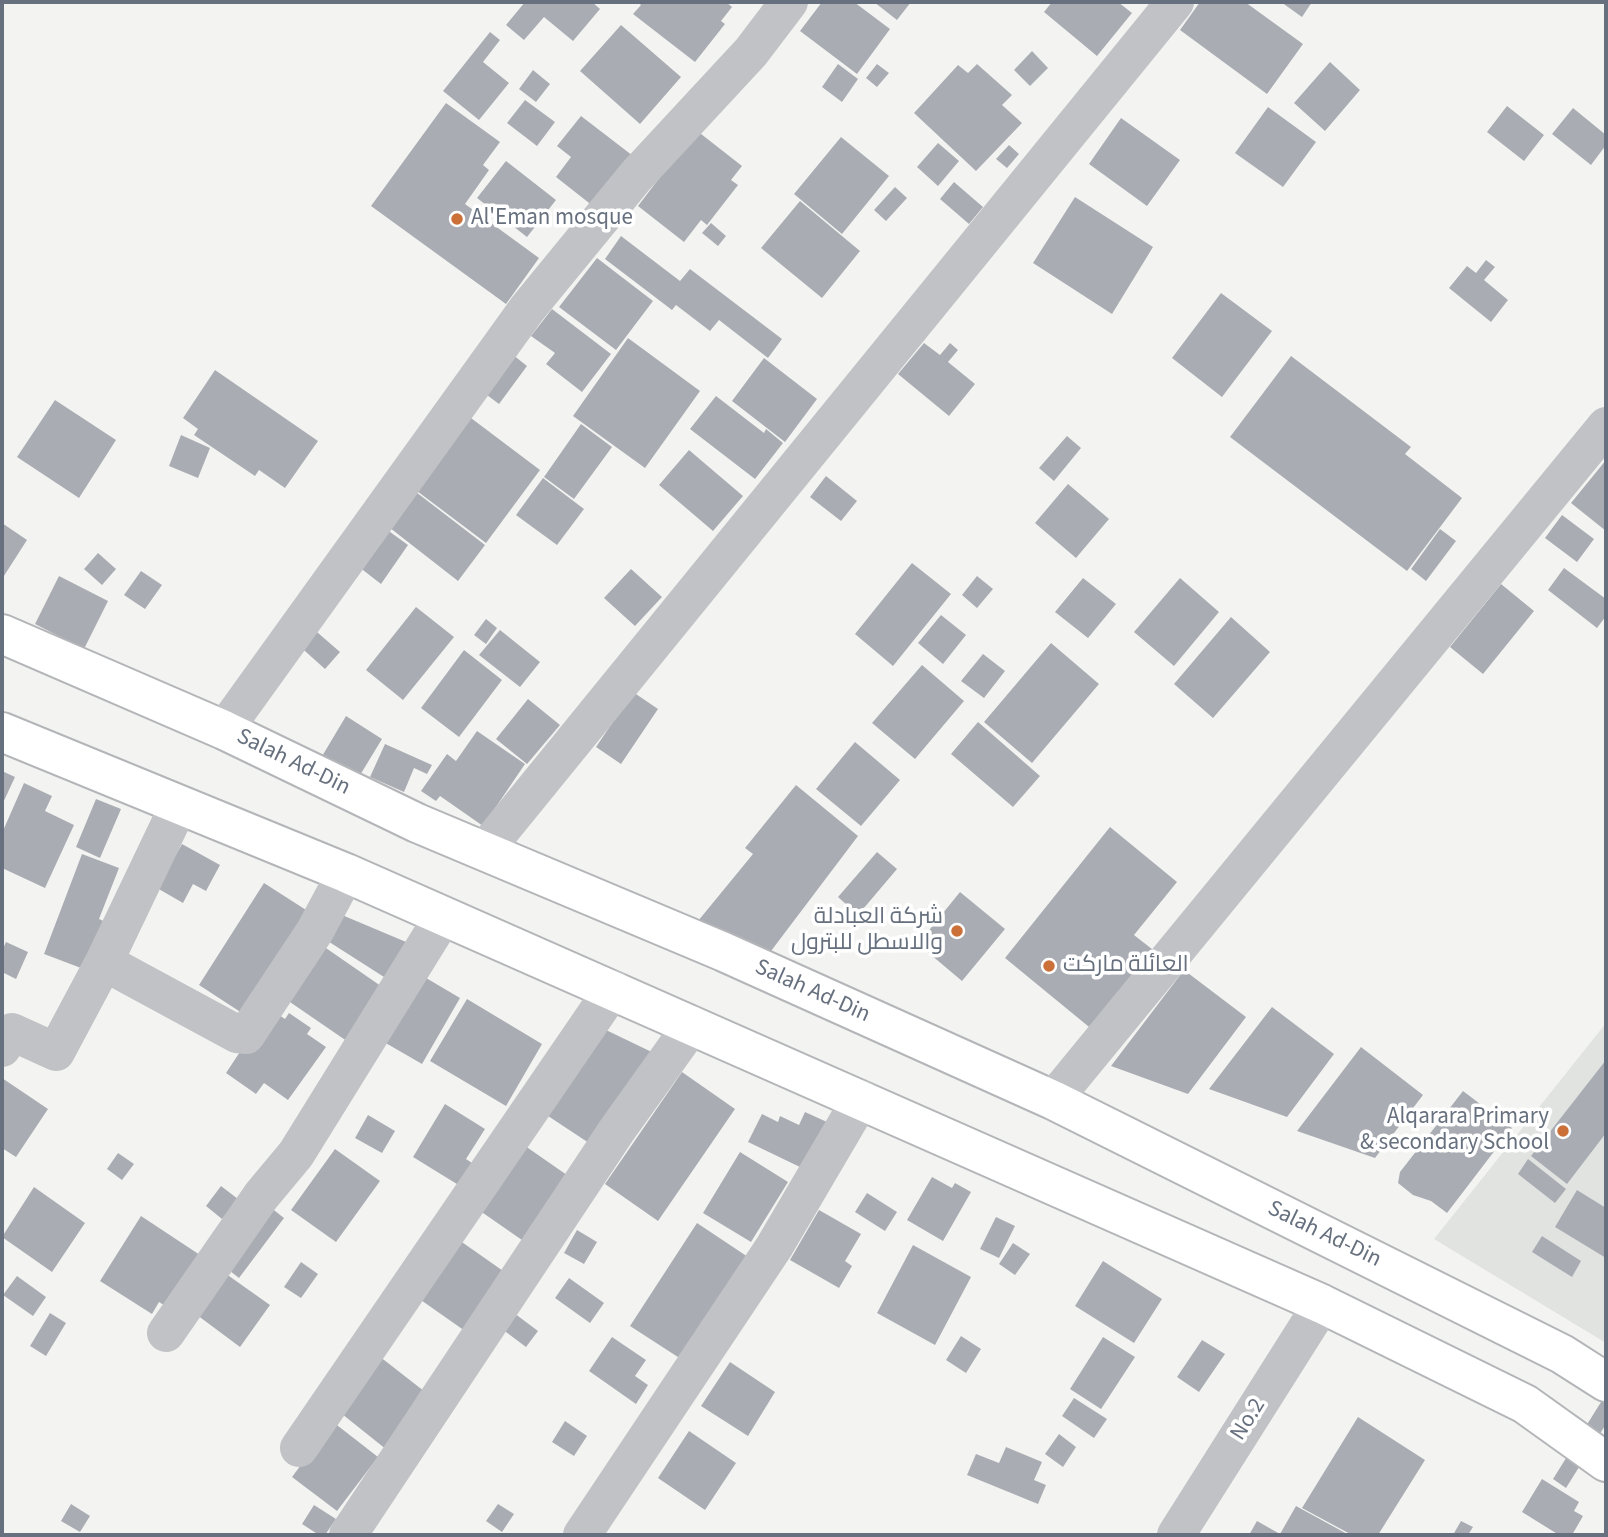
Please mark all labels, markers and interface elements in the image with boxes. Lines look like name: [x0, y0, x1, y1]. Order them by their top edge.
place label: Al'Eman mosque: [471, 205, 633, 233]
marker: Al'Eman mosque: [449, 211, 465, 227]
street label: Salah Ad-Din: [232, 724, 354, 802]
place label: شركة العبادلة والاسطل للبترول: [791, 904, 943, 958]
marker: شركة العبادلة والاسطل للبترول: [949, 923, 965, 939]
place label: العائلة ماركت: [1063, 952, 1189, 980]
street label: Salah Ad-Din: [750, 954, 874, 1030]
marker: العائلة ماركت: [1041, 958, 1057, 974]
place label: Alqarara Primary & secondary School: [1360, 1104, 1549, 1158]
marker: Alqarara Primary & secondary School: [1555, 1123, 1571, 1139]
street label: Salah Ad-Din: [1263, 1196, 1385, 1274]
street label: No.2: [1226, 1394, 1272, 1446]

